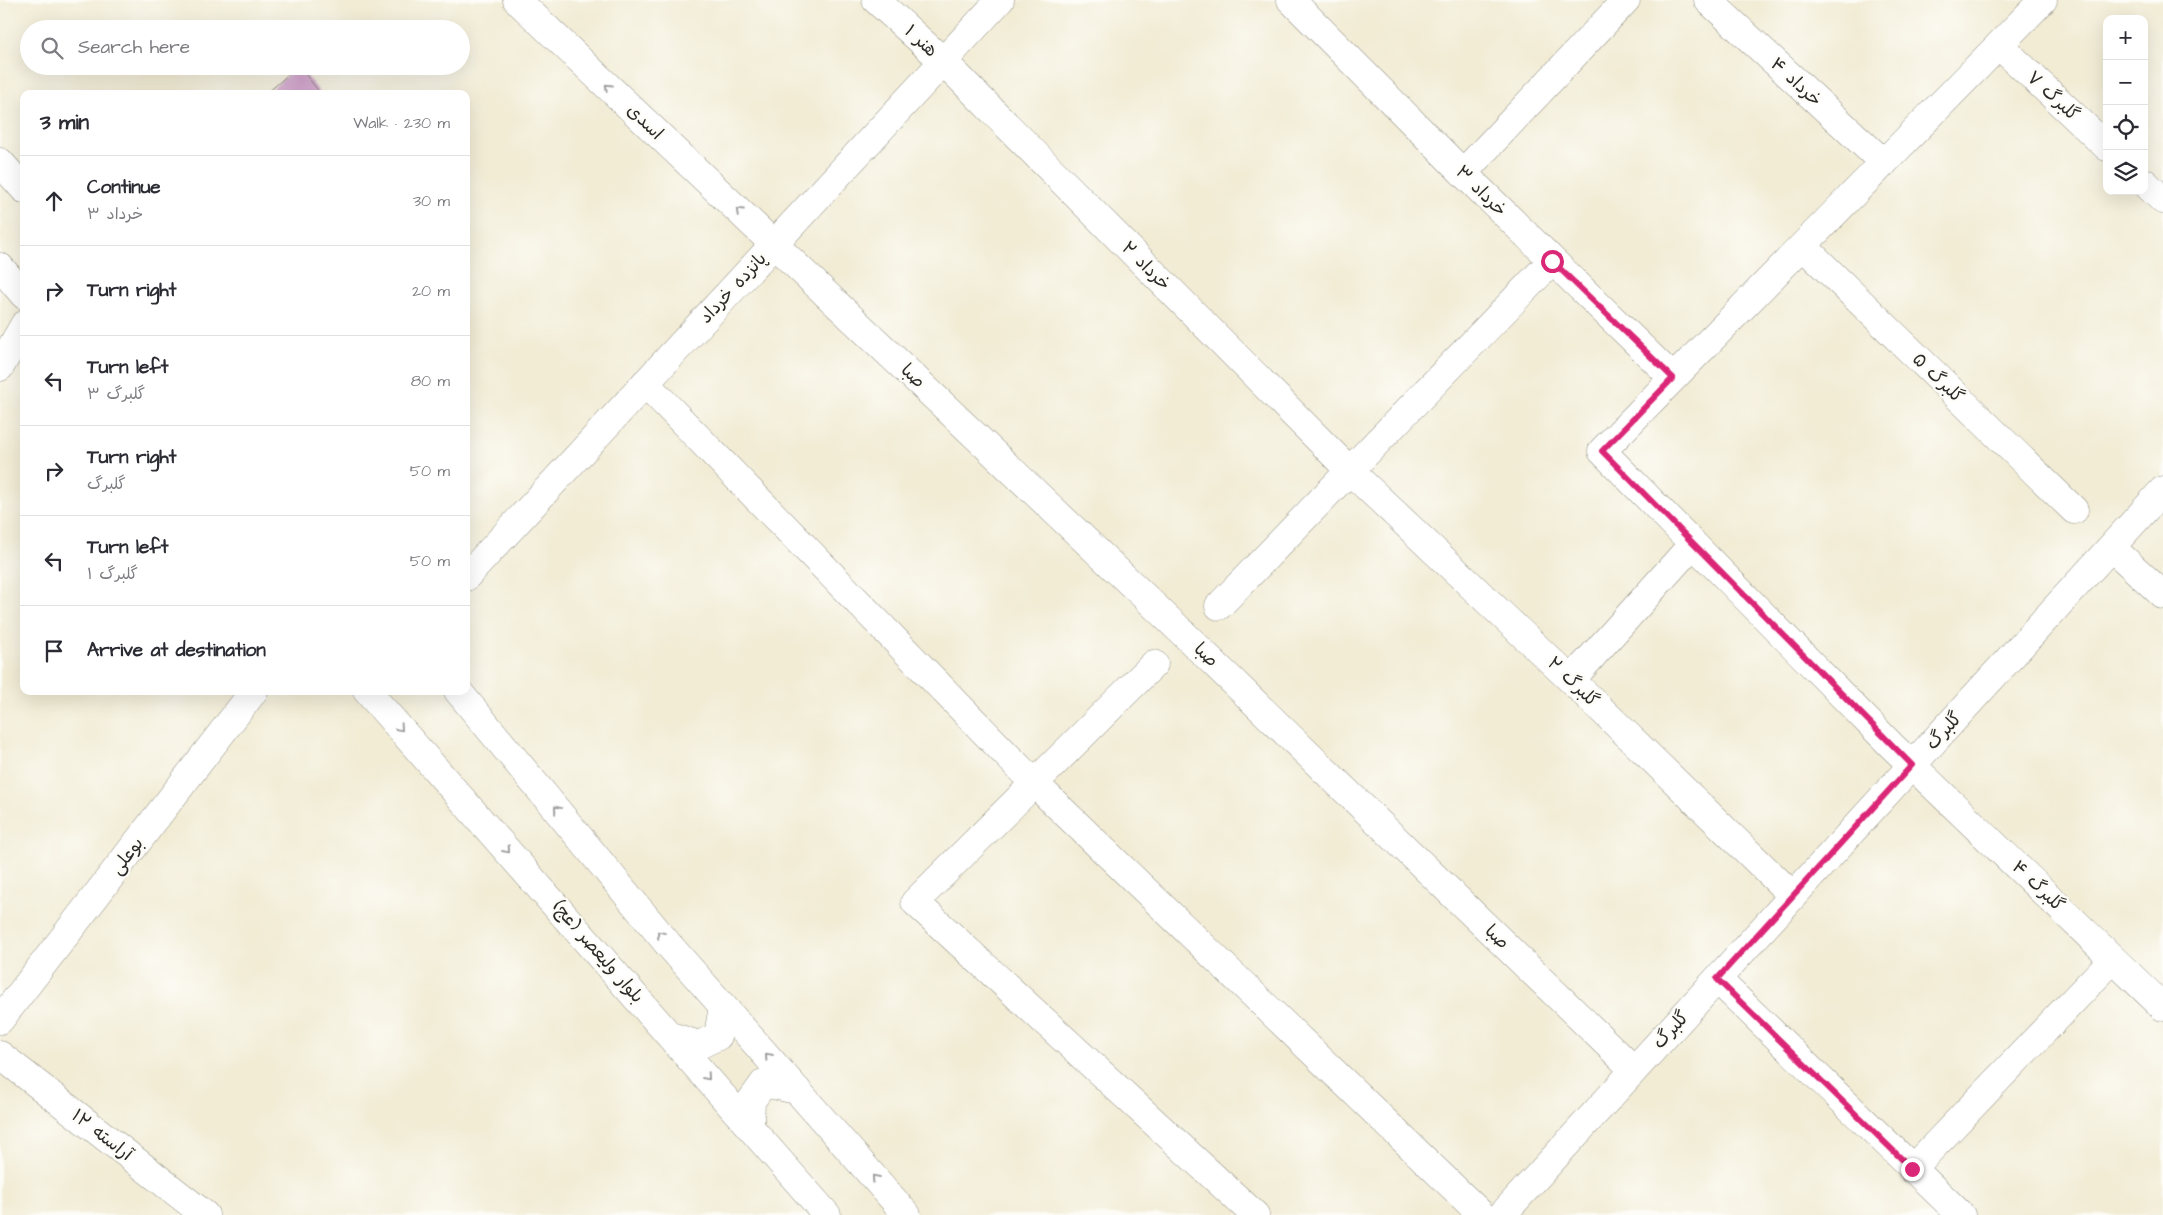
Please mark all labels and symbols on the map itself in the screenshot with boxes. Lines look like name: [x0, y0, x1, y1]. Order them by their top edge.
street label: هنر ۱: [899, 19, 943, 63]
street label: خرداد ۴: [1765, 52, 1827, 112]
street label: گلبرگ ۷: [2021, 65, 2085, 127]
one-way arrow: [605, 84, 614, 93]
street label: اسدی: [621, 98, 669, 146]
street label: خرداد ۳: [1450, 160, 1512, 222]
one-way arrow: [735, 208, 744, 217]
street label: خرداد ۲: [1116, 236, 1176, 296]
street label: پانزده خرداد: [693, 247, 773, 329]
route start: [1541, 250, 1564, 273]
street label: گلبرگ ۵: [1907, 347, 1970, 409]
street label: صبا: [895, 358, 931, 394]
street label: صبا: [1188, 637, 1224, 673]
street label: گلبرگ ۲: [1542, 651, 1605, 713]
street label: گلبرگ: [1920, 706, 1968, 756]
one-way arrow: [394, 722, 403, 731]
one-way arrow: [553, 806, 562, 815]
street label: بوعلی: [104, 832, 150, 880]
one-way arrow: [501, 844, 510, 853]
street label: گلبرگ ۴: [2006, 855, 2070, 917]
street label: بلوار ولیعصر (عج): [547, 895, 649, 1009]
street label: صبا: [1479, 919, 1515, 955]
one-way arrow: [658, 931, 666, 940]
street label: گلبرگ: [1647, 1005, 1695, 1055]
one-way arrow: [764, 1053, 773, 1062]
one-way arrow: [701, 1071, 710, 1080]
street label: ۱۲ آراسته: [66, 1103, 139, 1168]
route end: [1901, 1158, 1924, 1181]
one-way arrow: [872, 1175, 881, 1184]

